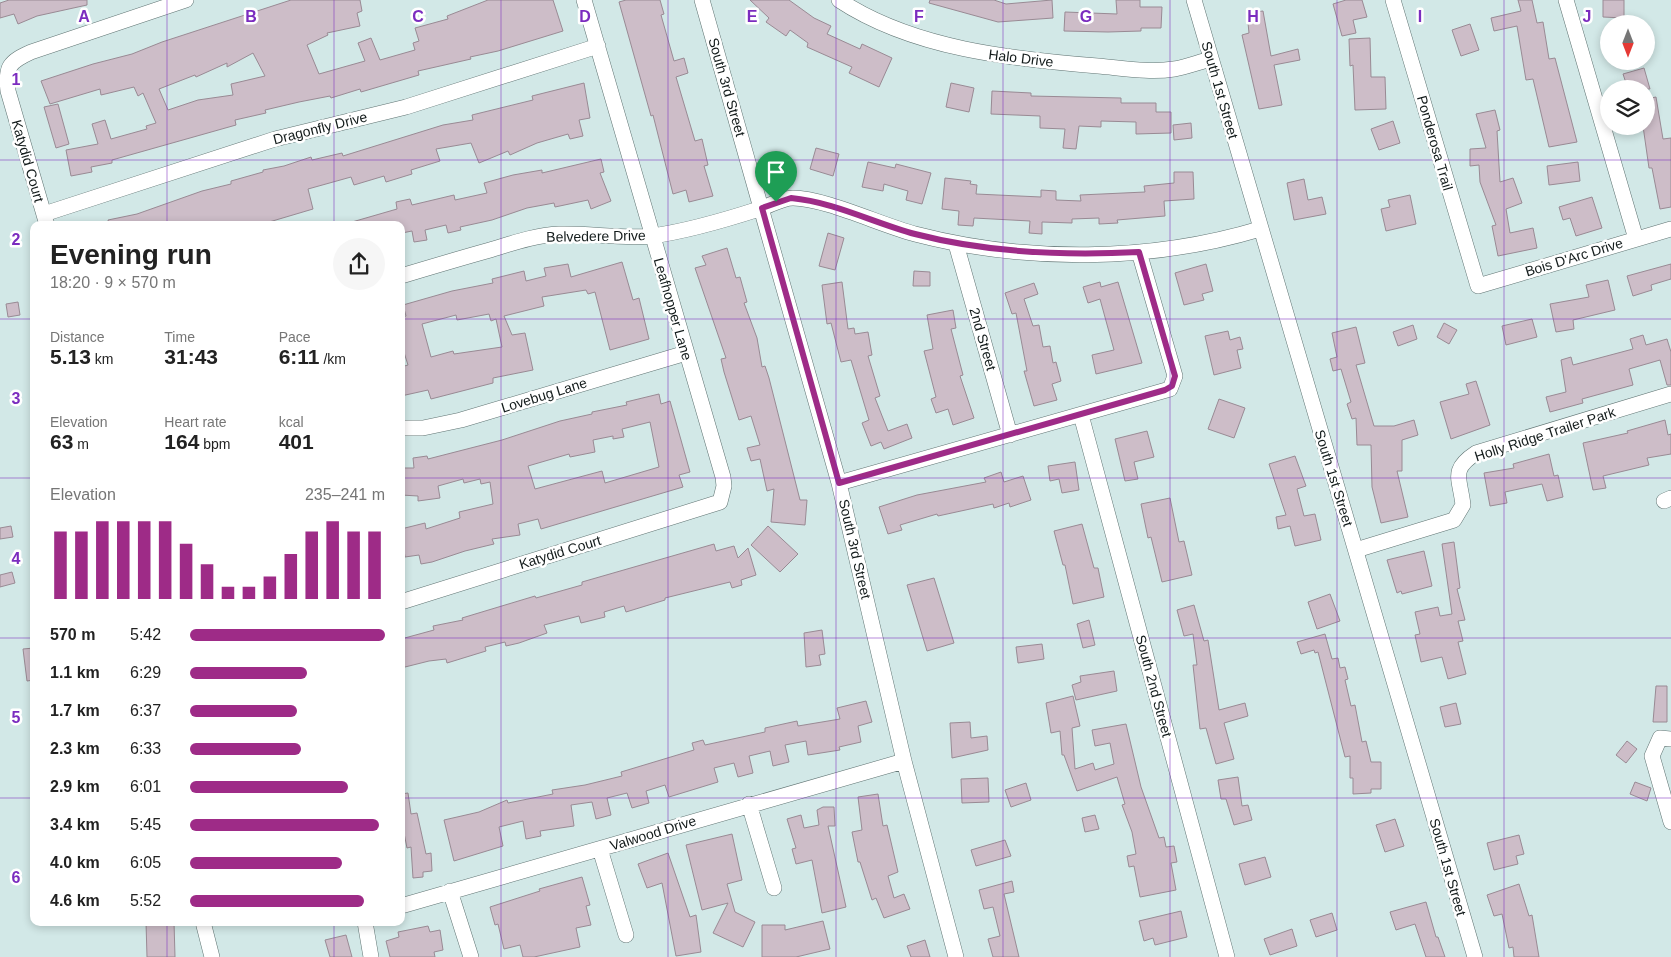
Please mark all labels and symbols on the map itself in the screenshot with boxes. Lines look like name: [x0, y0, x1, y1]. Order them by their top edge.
text: A: [78, 8, 90, 25]
text: B: [245, 8, 257, 25]
text: C: [412, 8, 424, 25]
text: D: [579, 8, 591, 25]
text: E: [747, 8, 758, 25]
text: F: [914, 8, 924, 25]
text: G: [1080, 8, 1092, 25]
text: H: [1247, 8, 1259, 25]
text: I: [1418, 8, 1422, 25]
text: J: [1583, 8, 1591, 25]
north arrow: [1600, 15, 1655, 70]
street label: South 3rd Street: [705, 36, 749, 138]
street label: South 1st Street: [1198, 40, 1242, 141]
street label: Halo Drive: [988, 46, 1055, 70]
text: 1: [12, 71, 21, 88]
street label: Ponderosa Trail: [1414, 94, 1456, 192]
street label: Dragonfly Drive: [271, 109, 369, 147]
street label: Katydid Court: [9, 118, 47, 204]
pin: [755, 151, 797, 202]
street label: Belvedere Drive: [546, 227, 646, 245]
text: 2: [12, 231, 21, 248]
street label: Bois D'Arc Drive: [1523, 234, 1625, 279]
street label: Leafhopper Lane: [651, 256, 695, 362]
street label: 2nd Street: [966, 306, 1000, 372]
street label: Lovebug Lane: [499, 374, 589, 416]
text: 3: [12, 390, 21, 407]
street label: Holly Ridge Trailer Park: [1473, 403, 1618, 464]
street label: South 1st Street: [1312, 428, 1356, 528]
street label: South 3rd Street: [836, 498, 874, 601]
street label: Katydid Court: [517, 532, 603, 572]
text: 4: [12, 550, 21, 567]
street label: South 2nd Street: [1133, 633, 1175, 739]
text: 5: [12, 709, 21, 726]
street label: Valwood Drive: [608, 812, 698, 854]
street label: South 1st Street: [1426, 817, 1470, 918]
text: 6: [12, 869, 21, 886]

